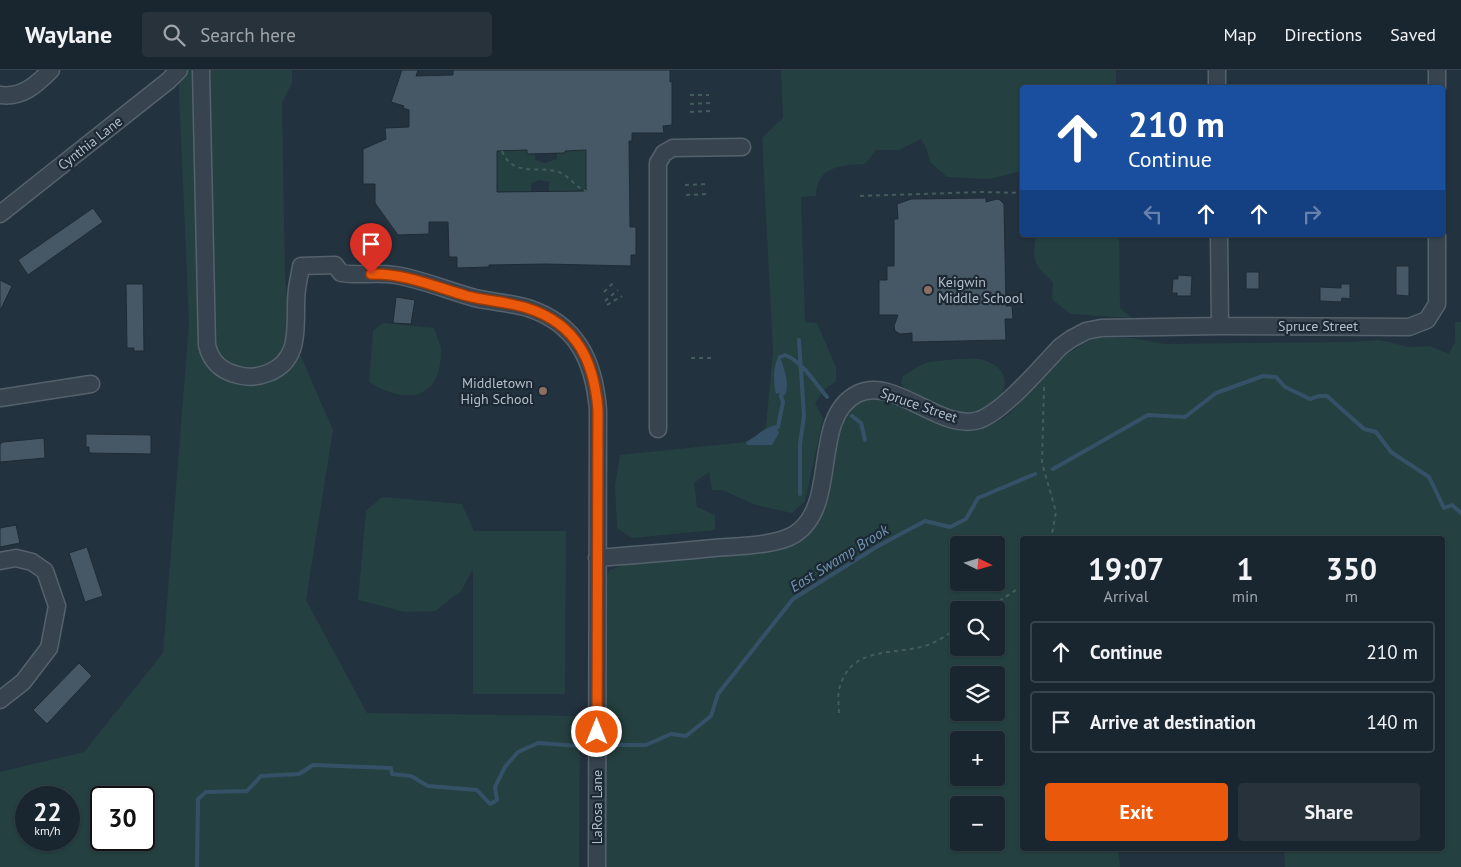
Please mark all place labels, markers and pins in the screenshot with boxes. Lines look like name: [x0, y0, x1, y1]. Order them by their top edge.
pin: [350, 223, 392, 274]
place label: Keigwin Middle School: [938, 273, 1023, 307]
marker: Keigwin Middle School: [922, 284, 934, 296]
place label: Middletown High School: [460, 374, 533, 408]
marker: Middletown High School: [537, 385, 549, 397]

